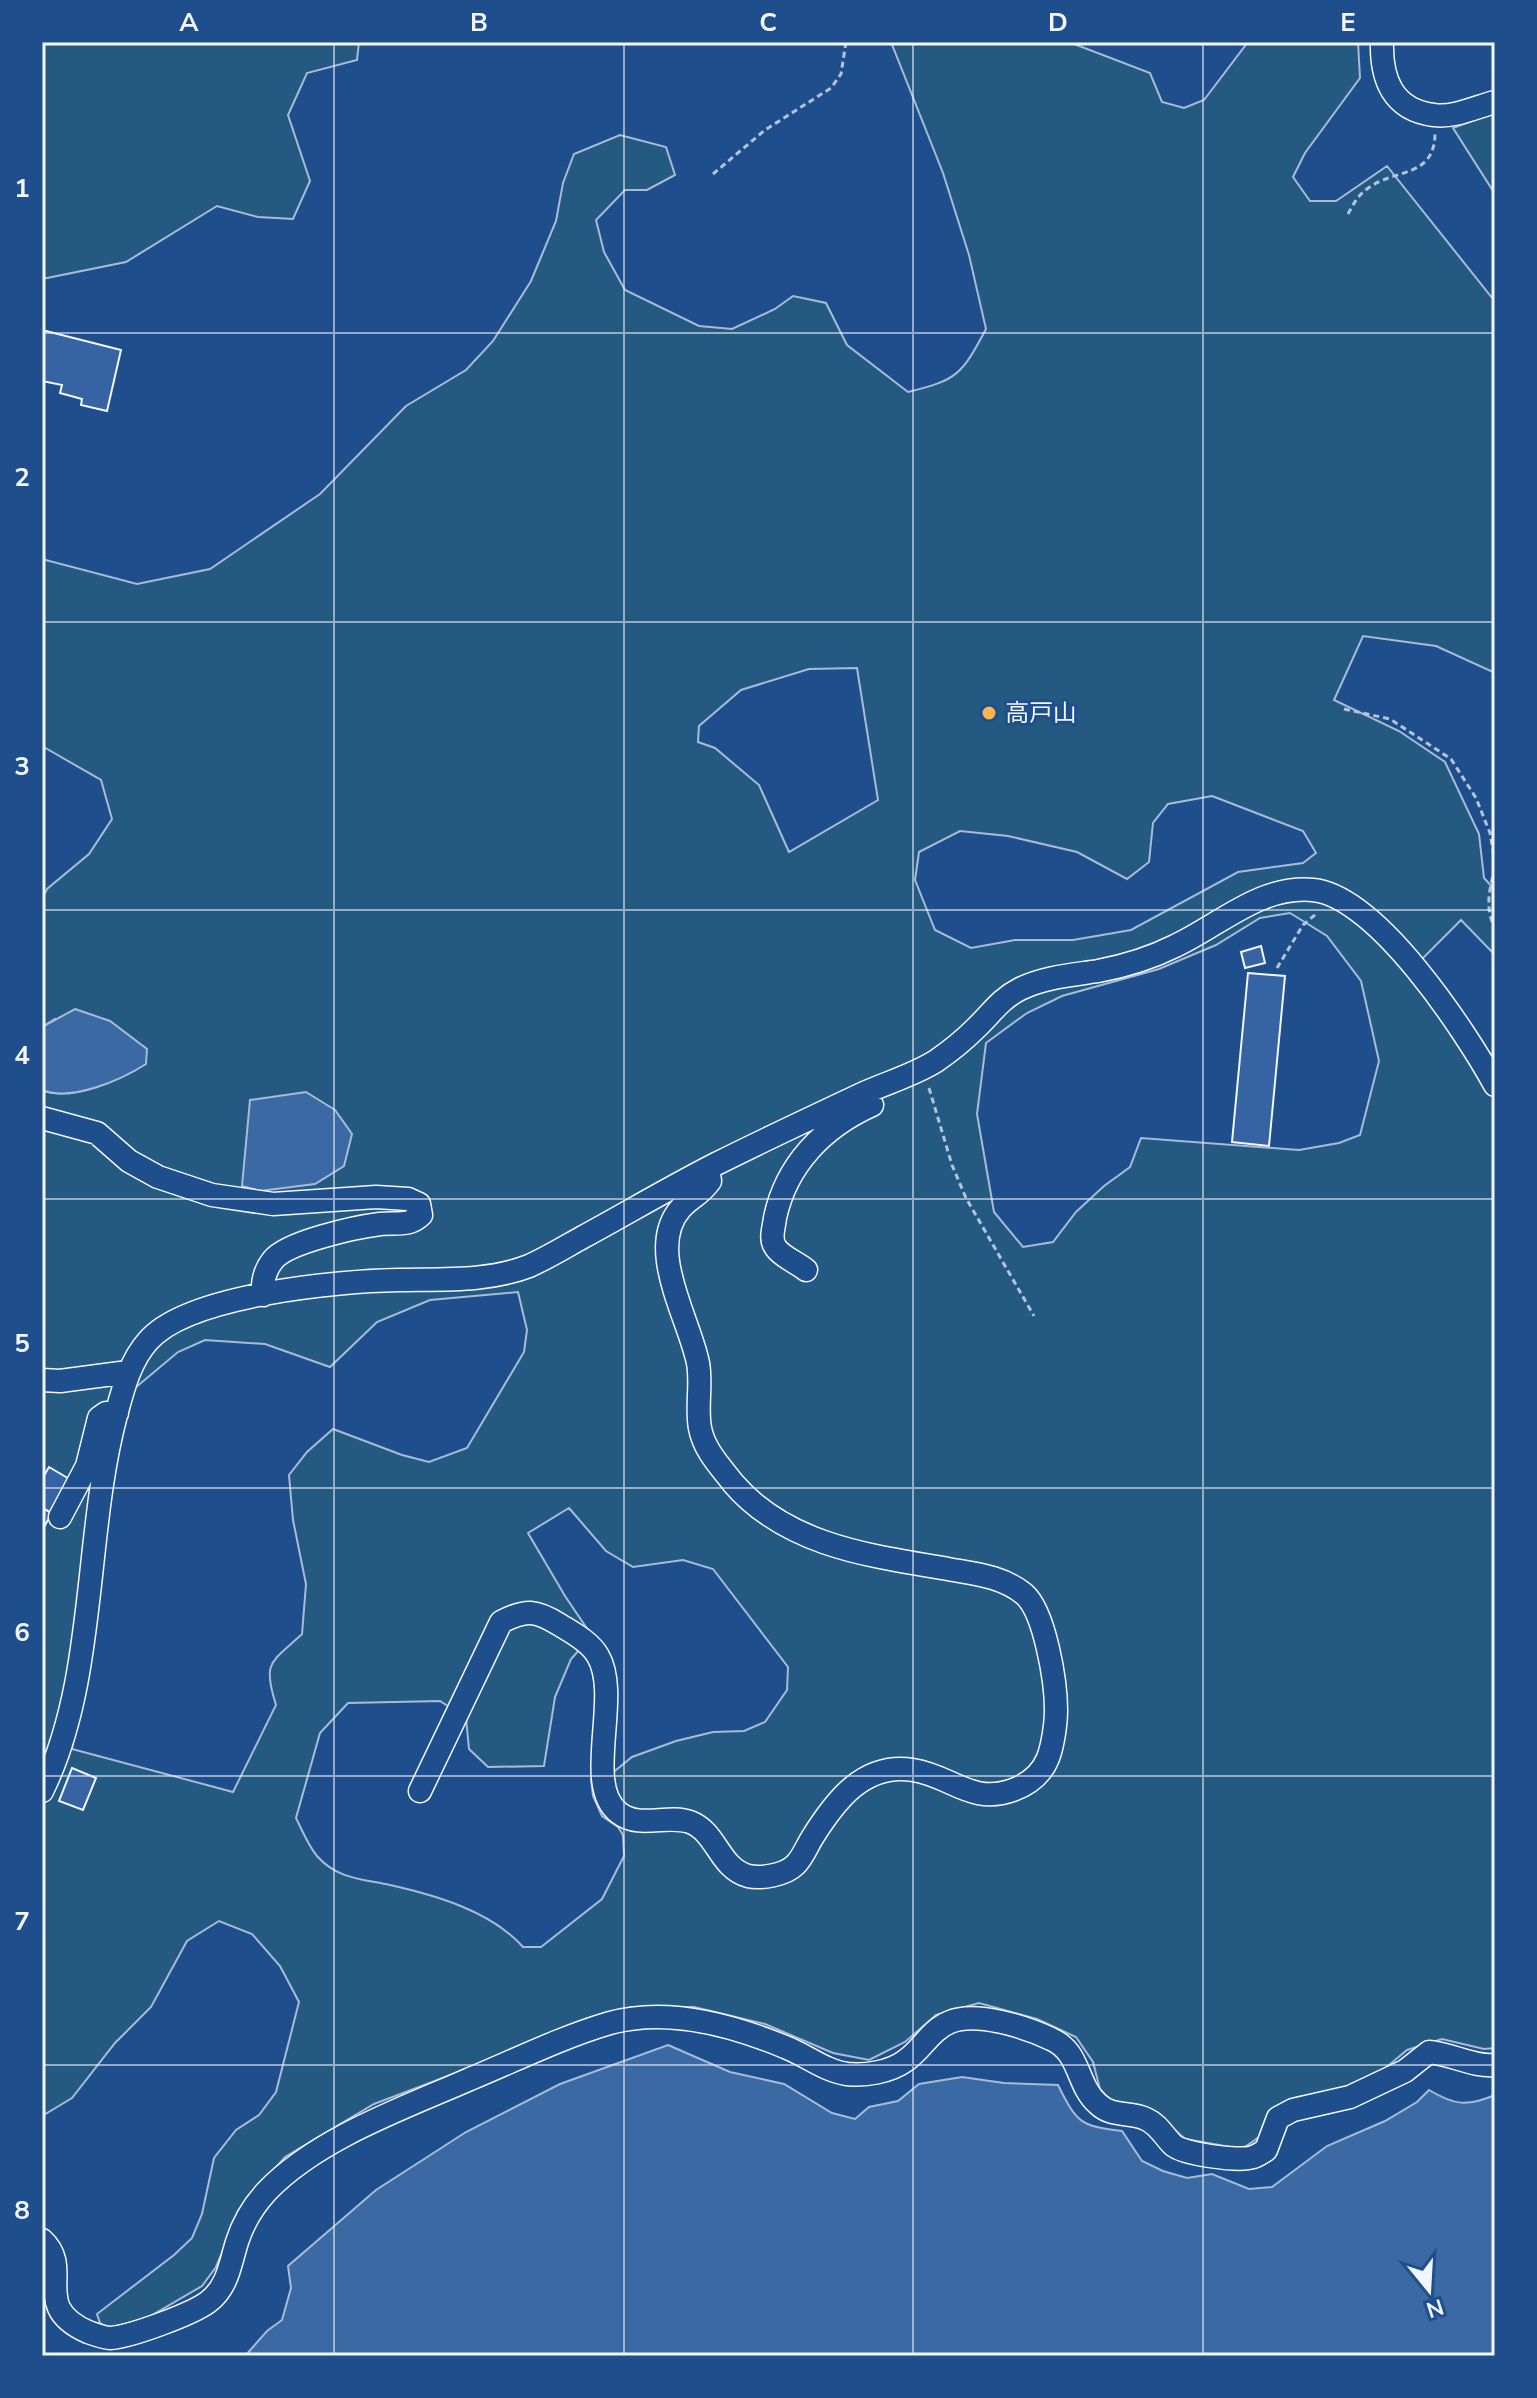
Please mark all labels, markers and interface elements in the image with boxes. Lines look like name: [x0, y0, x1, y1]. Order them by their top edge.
text: A: [179, 5, 199, 40]
text: B: [470, 5, 488, 40]
text: C: [759, 5, 777, 40]
text: D: [1048, 5, 1068, 40]
text: E: [1340, 5, 1356, 40]
text: 1: [14, 171, 30, 206]
text: 2: [14, 460, 30, 495]
place label: 高戸山: [1005, 697, 1077, 729]
marker: 高戸山: [980, 704, 998, 722]
text: 3: [14, 749, 30, 784]
text: 4: [14, 1038, 30, 1073]
text: 5: [14, 1326, 30, 1361]
text: 6: [14, 1615, 30, 1650]
text: 7: [14, 1904, 30, 1939]
text: 8: [14, 2193, 30, 2228]
north arrow: [1389, 2250, 1469, 2330]
text: N: [1422, 2291, 1447, 2325]

